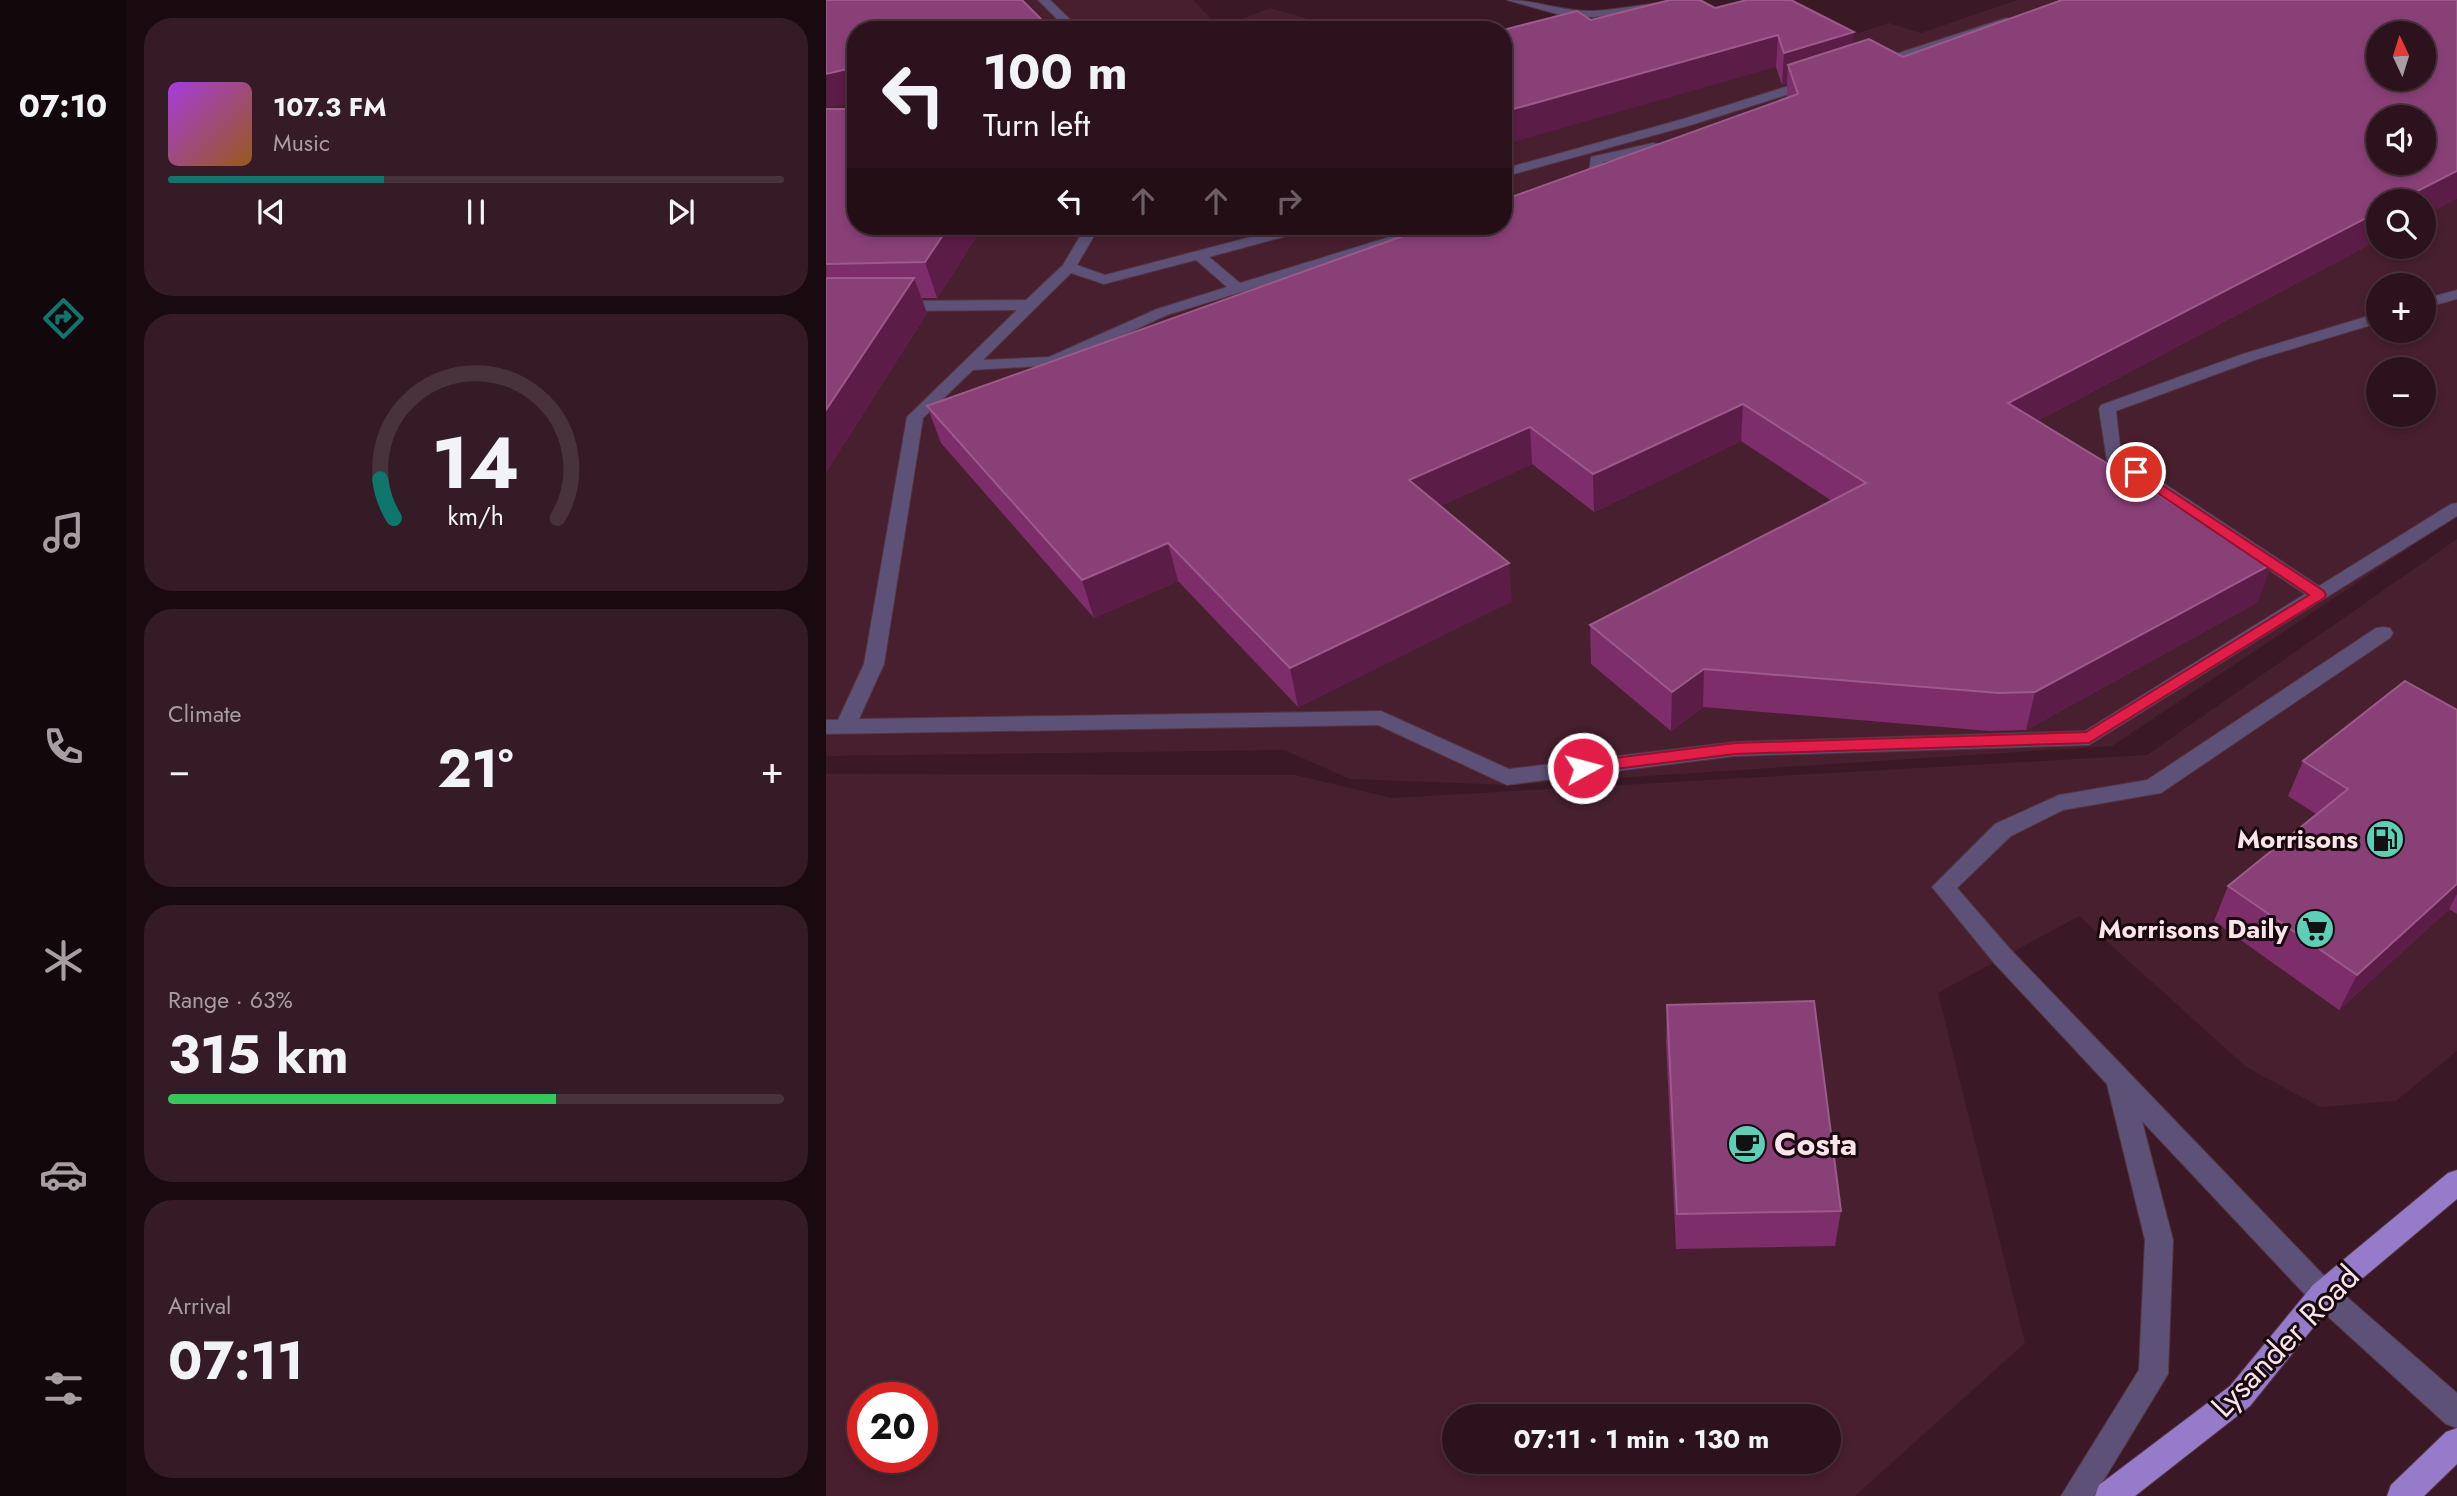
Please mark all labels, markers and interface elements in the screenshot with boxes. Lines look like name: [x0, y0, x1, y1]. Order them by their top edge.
north arrow: [2366, 21, 2436, 91]
map controls: [2366, 21, 2436, 427]
text: 100 m: [983, 37, 1128, 107]
icon: left: [868, 49, 959, 140]
text: 07:10: [19, 83, 107, 129]
text: 107.3 FM: [273, 88, 386, 126]
text: Turn left: [983, 102, 1090, 148]
button: sound: [2366, 105, 2436, 175]
text: Music: [273, 126, 330, 160]
icon: left: [1051, 182, 1089, 220]
icon: ahead: [1124, 182, 1162, 220]
icon: ahead: [1197, 182, 1235, 220]
icon: right: [1270, 182, 1308, 220]
button: search: [2366, 189, 2436, 259]
icon: previous: [252, 193, 290, 231]
icon: pause: [457, 193, 495, 231]
icon: next: [662, 193, 700, 231]
button: +: [2366, 273, 2436, 343]
icon: directions: [39, 294, 88, 343]
button: −: [2366, 357, 2436, 427]
text: 14: [432, 411, 520, 516]
pin: [2106, 442, 2166, 502]
icon: arrive: [2117, 453, 2155, 491]
text: km/h: [448, 498, 504, 534]
icon: music: [39, 508, 88, 557]
text: Climate: [168, 697, 241, 731]
icon: phone: [39, 722, 88, 771]
text: 21°: [438, 731, 514, 807]
position arrow: [1546, 731, 1620, 805]
text: −: [168, 742, 190, 797]
text: +: [761, 742, 784, 797]
fuel station icon: Morrisons: [2364, 818, 2406, 860]
place label: Morrisons: [2237, 820, 2358, 858]
supermarket icon: Morrisons Daily: [2294, 908, 2336, 950]
place label: Morrisons Daily: [2098, 910, 2288, 948]
icon: climate: [39, 936, 88, 985]
text: Range · 63%: [168, 983, 293, 1017]
text: 315 km: [168, 1017, 349, 1093]
place label: Costa: [1774, 1121, 1857, 1167]
cafe icon: Costa: [1726, 1123, 1768, 1165]
icon: car: [39, 1150, 88, 1199]
street label: Lysander Road: [2200, 1254, 2370, 1428]
text: Arrival: [168, 1289, 231, 1323]
text: 07:11: [168, 1323, 303, 1399]
icon: filters: [39, 1364, 88, 1413]
speed limit sign: 20: [847, 1382, 938, 1473]
text: 07:11 · 1 min · 130 m: [1514, 1420, 1769, 1458]

